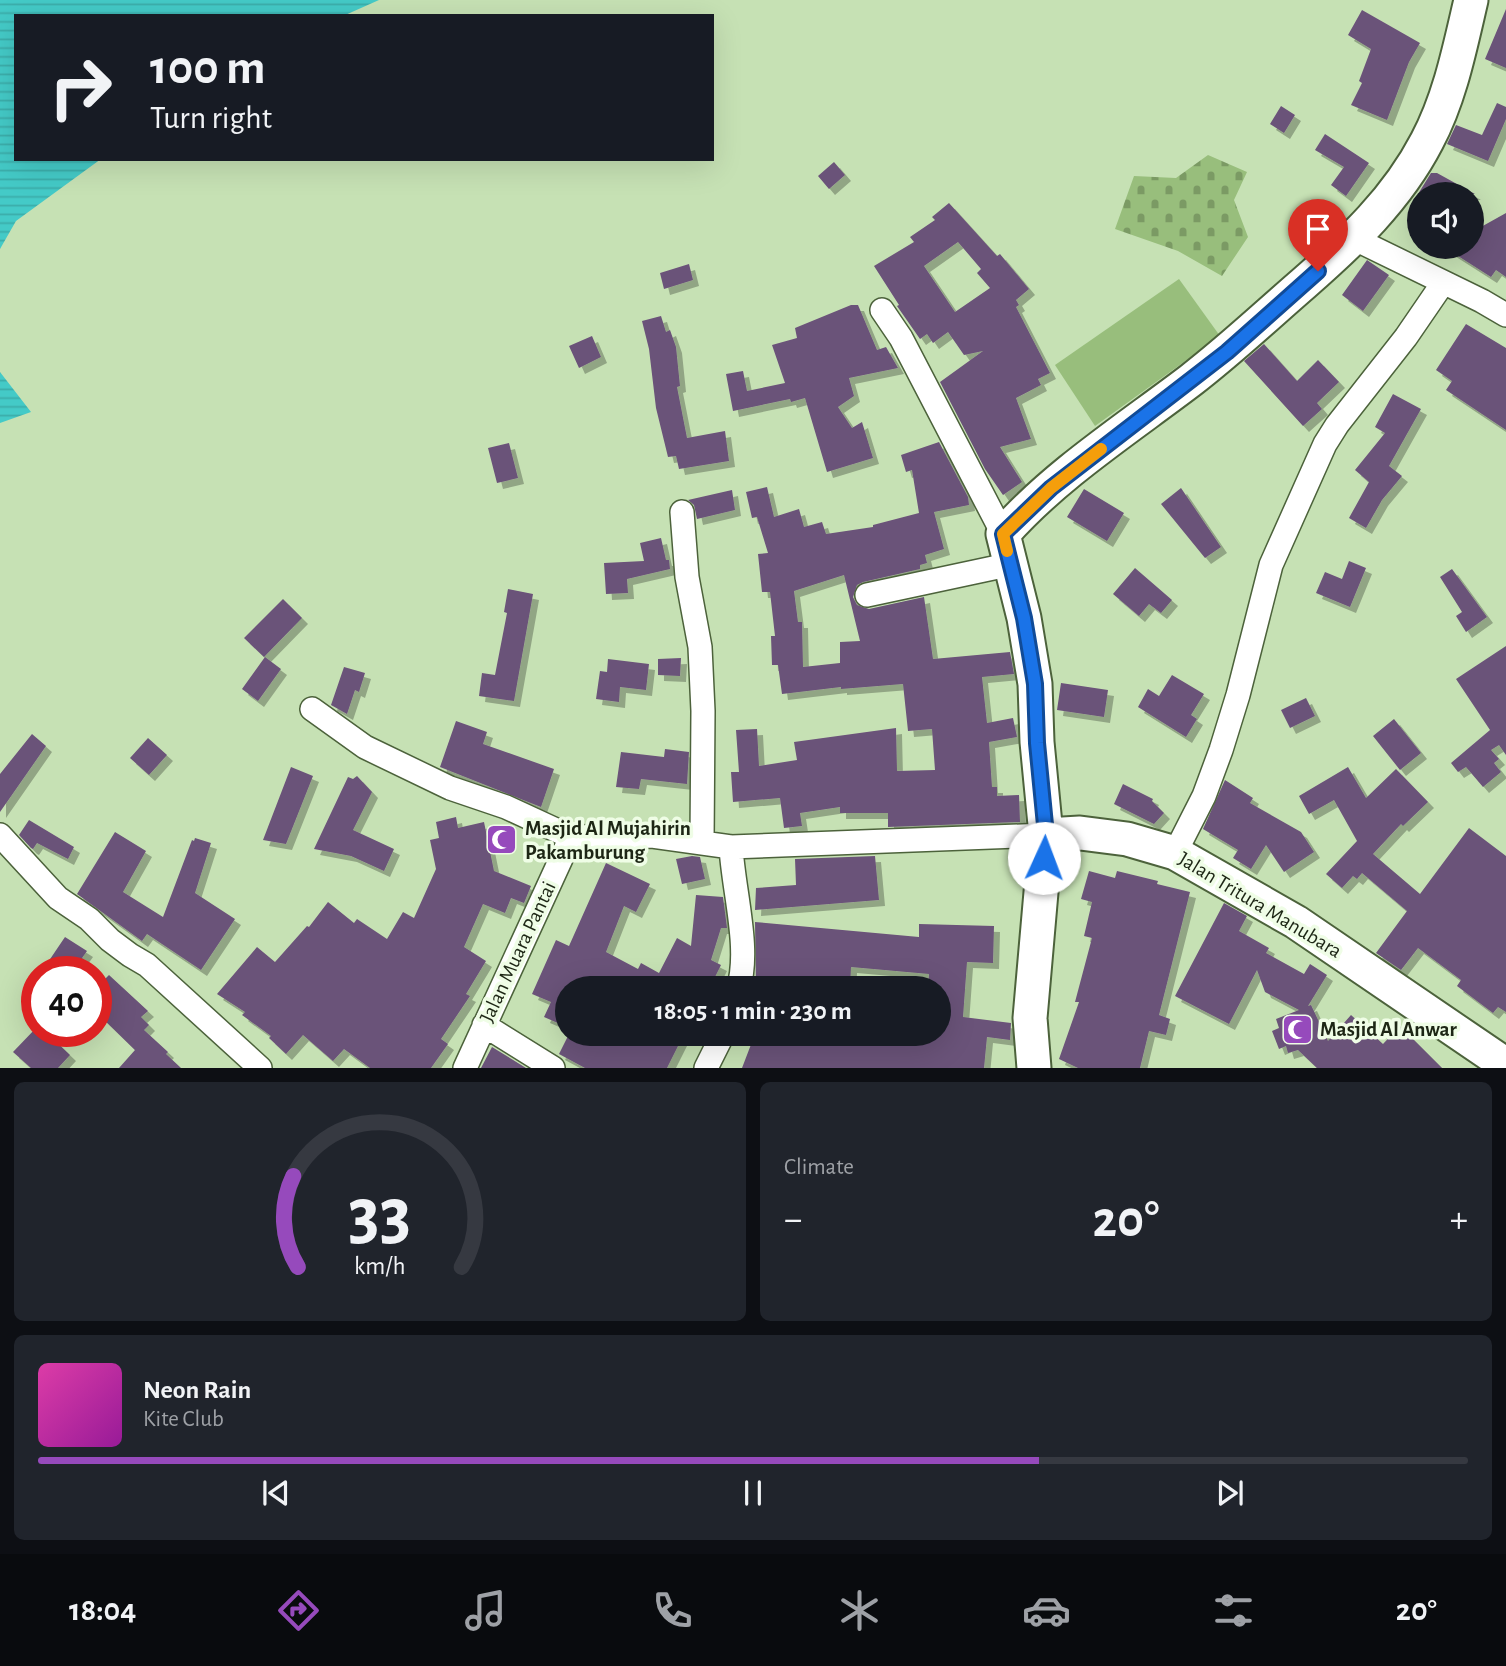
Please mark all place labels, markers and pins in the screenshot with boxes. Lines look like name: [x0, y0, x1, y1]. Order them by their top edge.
pin: [1288, 199, 1348, 271]
place label: Masjid Al Mujahirin Pakamburung: [525, 818, 691, 863]
mosque icon: Masjid Al Mujahirin Pakamburung: [485, 823, 519, 857]
mosque icon: Masjid Al Anwar: [1280, 1012, 1314, 1046]
place label: Masjid Al Anwar: [1320, 1019, 1457, 1040]

